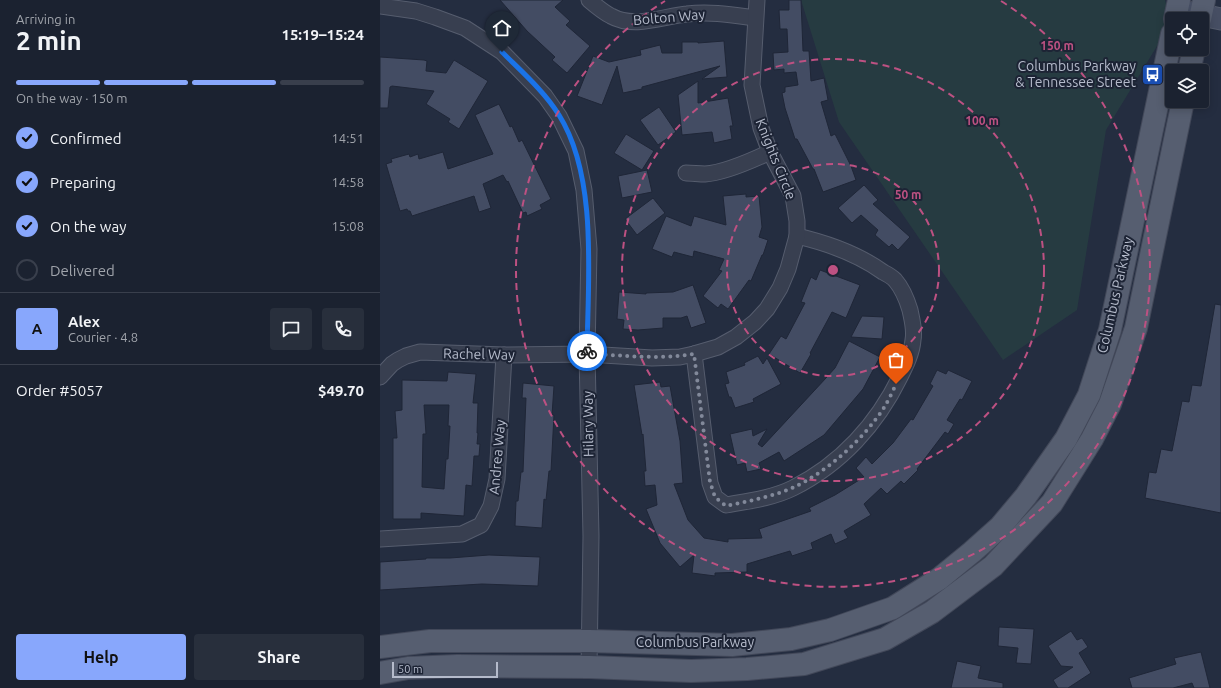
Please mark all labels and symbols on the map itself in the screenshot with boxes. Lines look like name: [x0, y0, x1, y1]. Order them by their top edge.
street label: Bolton Way: [632, 6, 706, 28]
pin: [485, 11, 519, 52]
text: 150 m: [1040, 39, 1074, 52]
place label: Columbus Parkway & Tennessee Street: [1015, 58, 1136, 90]
bus stop icon: Columbus Parkway & Tennessee Street: [1139, 61, 1165, 87]
text: 100 m: [965, 114, 999, 127]
street label: Knights Circle: [752, 116, 800, 202]
text: 50 m: [895, 188, 921, 201]
street label: Columbus Parkway: [1094, 235, 1136, 355]
centre of rings: [826, 263, 840, 277]
courier: [567, 331, 607, 371]
pin: [879, 343, 913, 384]
street label: Rachel Way: [443, 345, 515, 363]
street label: Hilary Way: [579, 391, 597, 457]
street label: Andrea Way: [486, 419, 508, 495]
street label: Columbus Parkway: [636, 634, 755, 650]
scale bar: [392, 660, 498, 679]

